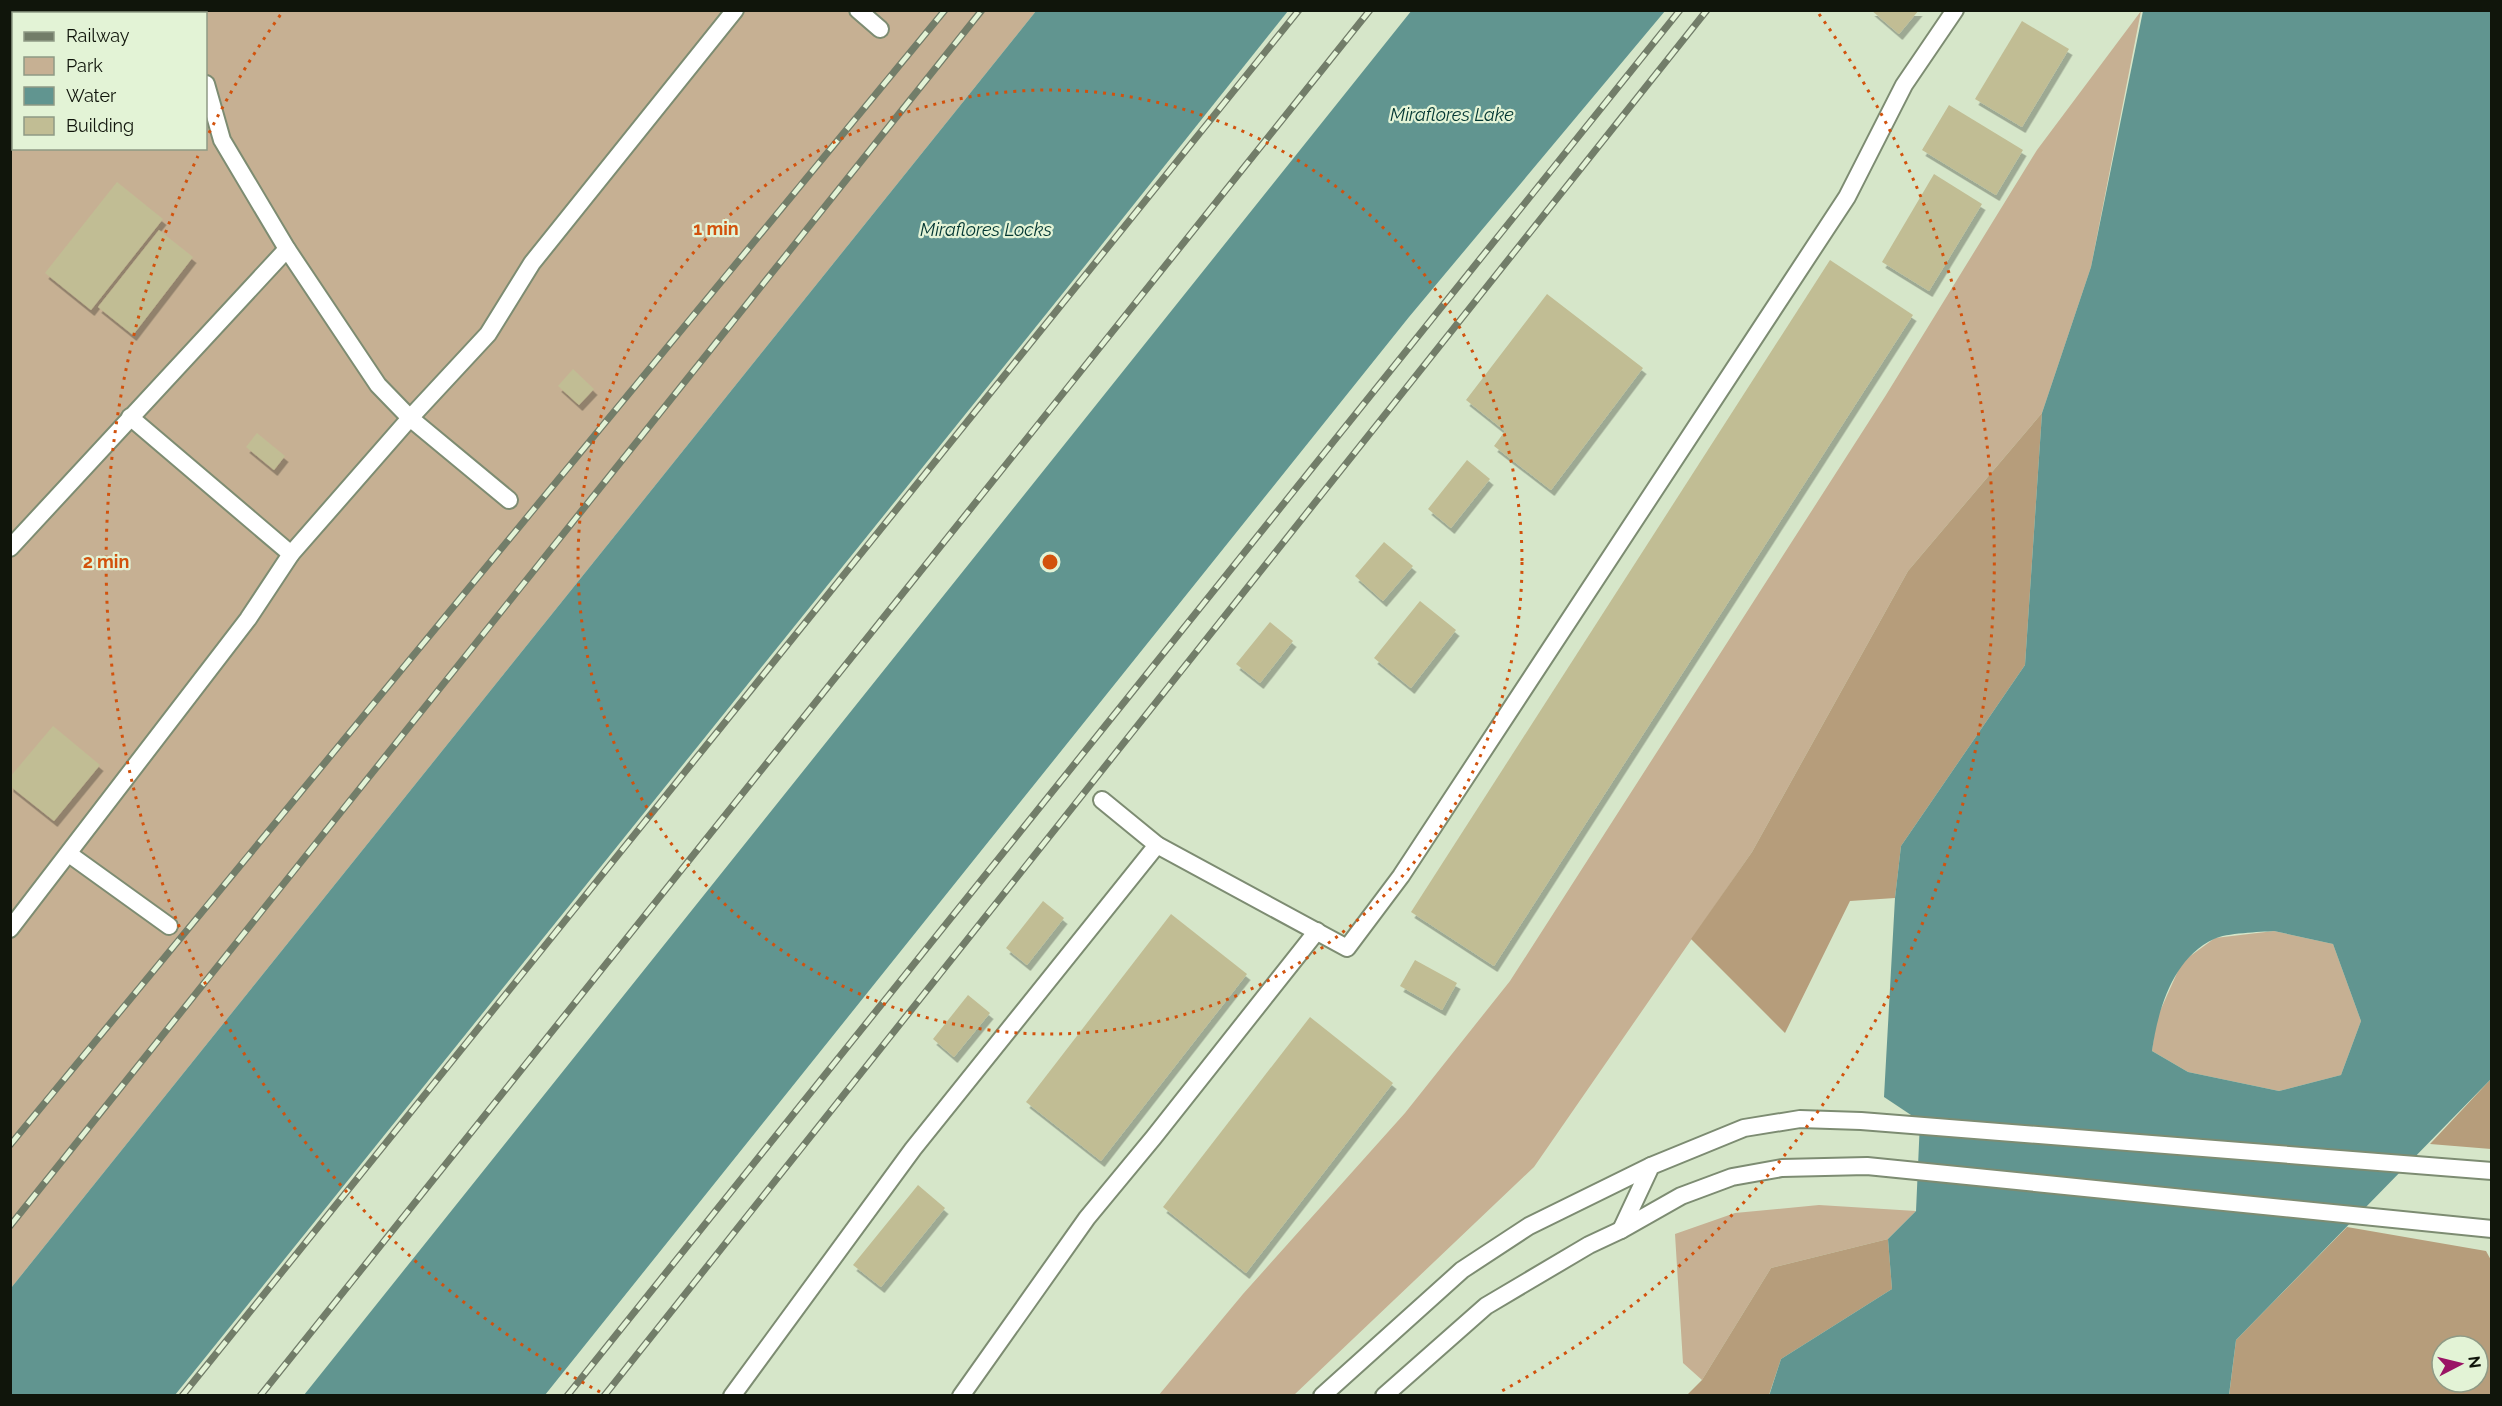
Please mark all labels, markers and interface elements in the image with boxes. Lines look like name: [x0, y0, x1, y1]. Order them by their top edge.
legend: [12, 12, 207, 150]
text: Railway: [66, 25, 130, 46]
text: Park: [66, 55, 103, 76]
text: Water: [66, 85, 117, 106]
water label: Miraflores Lake: [1390, 104, 1514, 125]
text: Building: [66, 115, 134, 136]
text: 1 min: [693, 218, 739, 239]
water label: Miraflores Locks: [920, 219, 1052, 240]
text: 2 min: [83, 551, 129, 572]
centre of rings: [1040, 552, 1060, 572]
north arrow: [2430, 1334, 2490, 1394]
text: N: [2464, 1355, 2485, 1369]

